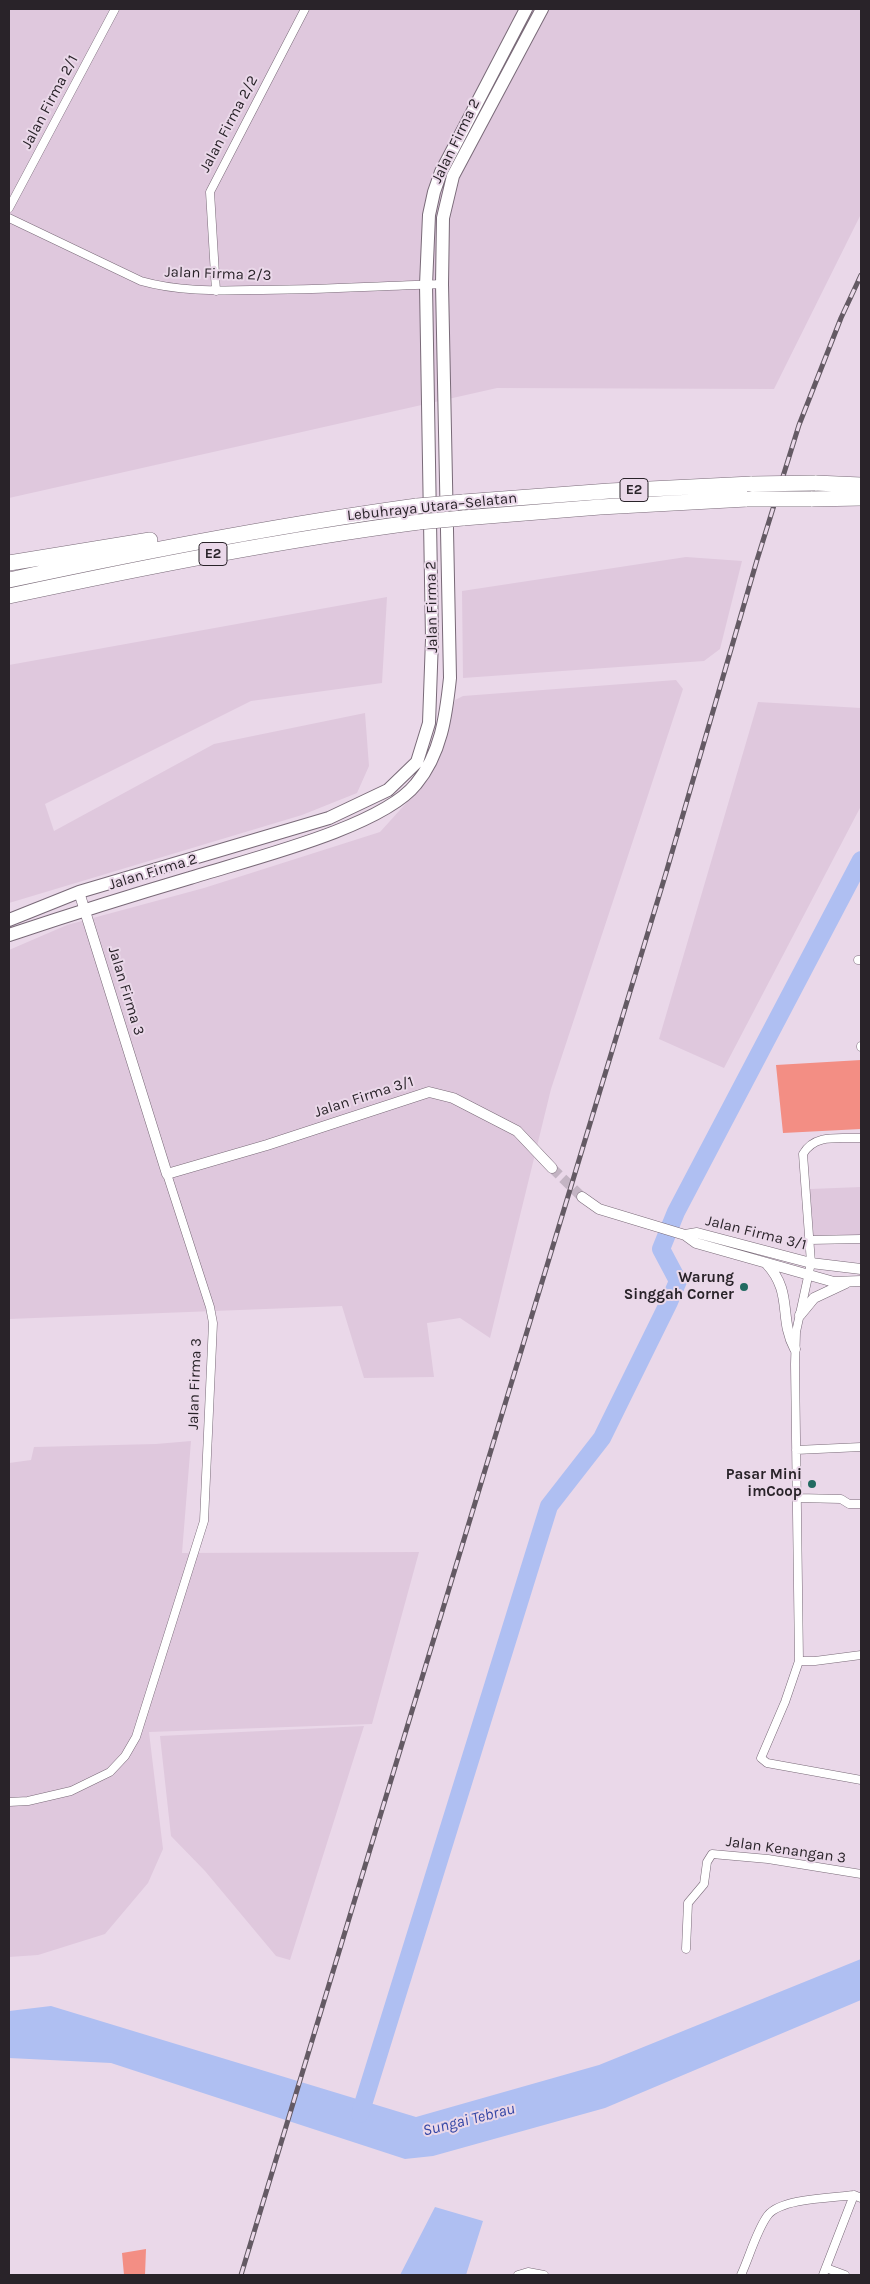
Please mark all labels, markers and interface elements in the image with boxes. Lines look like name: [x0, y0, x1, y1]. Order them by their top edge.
street label: Jalan Firma 2/1: [18, 52, 82, 152]
street label: Jalan Firma 2/2: [196, 73, 262, 175]
street label: Jalan Firma 2: [428, 96, 484, 186]
street label: Jalan Firma 2/3: [164, 263, 272, 285]
road number: E2: [620, 478, 648, 502]
street label: Lebuhraya Utara–Selatan: [346, 489, 518, 525]
road number: E2: [199, 542, 227, 566]
street label: Jalan Firma 2: [422, 561, 442, 653]
street label: Jalan Firma 2: [107, 850, 199, 894]
street label: Jalan Firma 3: [104, 944, 148, 1038]
street label: Jalan Firma 3/1: [312, 1072, 416, 1122]
street label: Jalan Firma 3/1: [704, 1212, 808, 1254]
place label: Warung Singgah Corner: [624, 1269, 734, 1304]
marker: Warung Singgah Corner: [738, 1281, 750, 1293]
street label: Jalan Firma 3: [184, 1338, 206, 1430]
place label: Pasar Mini imCoop: [726, 1466, 802, 1501]
marker: Pasar Mini imCoop: [806, 1478, 818, 1490]
street label: Jalan Kenangan 3: [725, 1833, 847, 1867]
water label: Sungai Tebrau: [421, 2099, 517, 2141]

